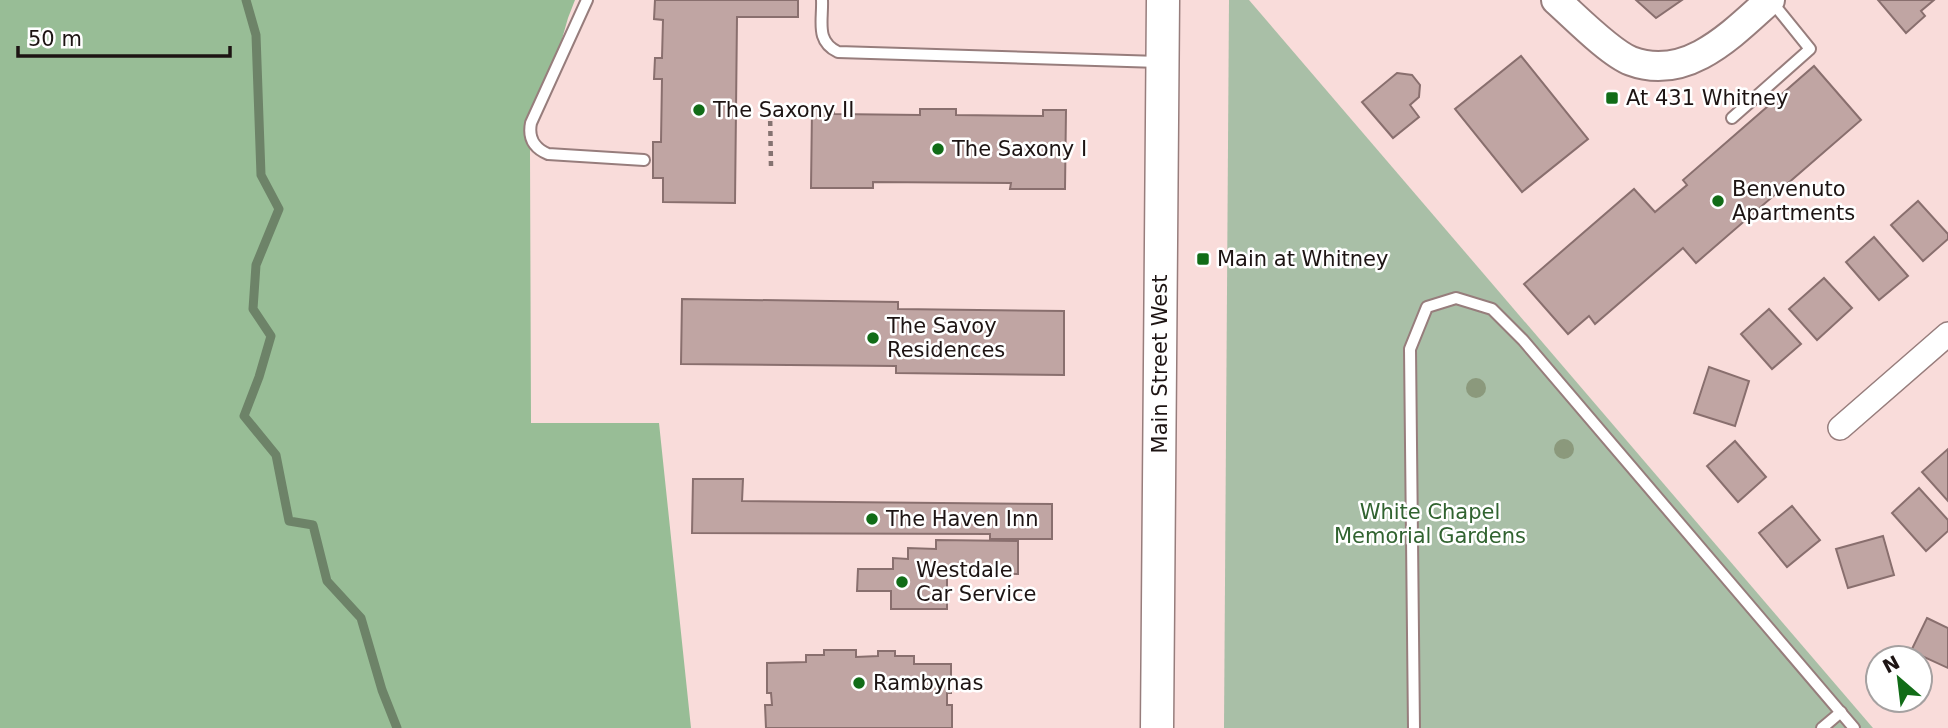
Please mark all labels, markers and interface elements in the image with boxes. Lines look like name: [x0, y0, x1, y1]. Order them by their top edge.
scale bar: [18, 14, 229, 58]
text: 50 m: [28, 27, 82, 51]
place label: At 431 Whitney: [1626, 86, 1788, 110]
marker: At 431 Whitney: [1604, 90, 1620, 106]
place label: The Saxony II: [712, 98, 854, 122]
marker: The Saxony II: [691, 102, 707, 118]
place label: The Saxony I: [951, 137, 1087, 161]
marker: The Saxony I: [930, 141, 946, 157]
place label: Benvenuto Apartments: [1732, 177, 1855, 225]
marker: Benvenuto Apartments: [1710, 193, 1726, 209]
place label: Main at Whitney: [1217, 247, 1388, 271]
marker: Main at Whitney: [1195, 251, 1211, 267]
street label: Main Street West: [1148, 275, 1172, 453]
place label: The Savoy Residences: [886, 314, 1005, 362]
marker: The Savoy Residences: [865, 330, 881, 346]
park label: White Chapel Memorial Gardens: [1334, 500, 1526, 548]
place label: The Haven Inn: [885, 507, 1039, 531]
marker: The Haven Inn: [864, 511, 880, 527]
place label: Westdale Car Service: [916, 558, 1036, 606]
marker: Westdale Car Service: [894, 574, 910, 590]
north arrow: [1864, 644, 1934, 714]
text: N: [1879, 651, 1903, 677]
place label: Rambynas: [873, 671, 983, 695]
marker: Rambynas: [851, 675, 867, 691]

